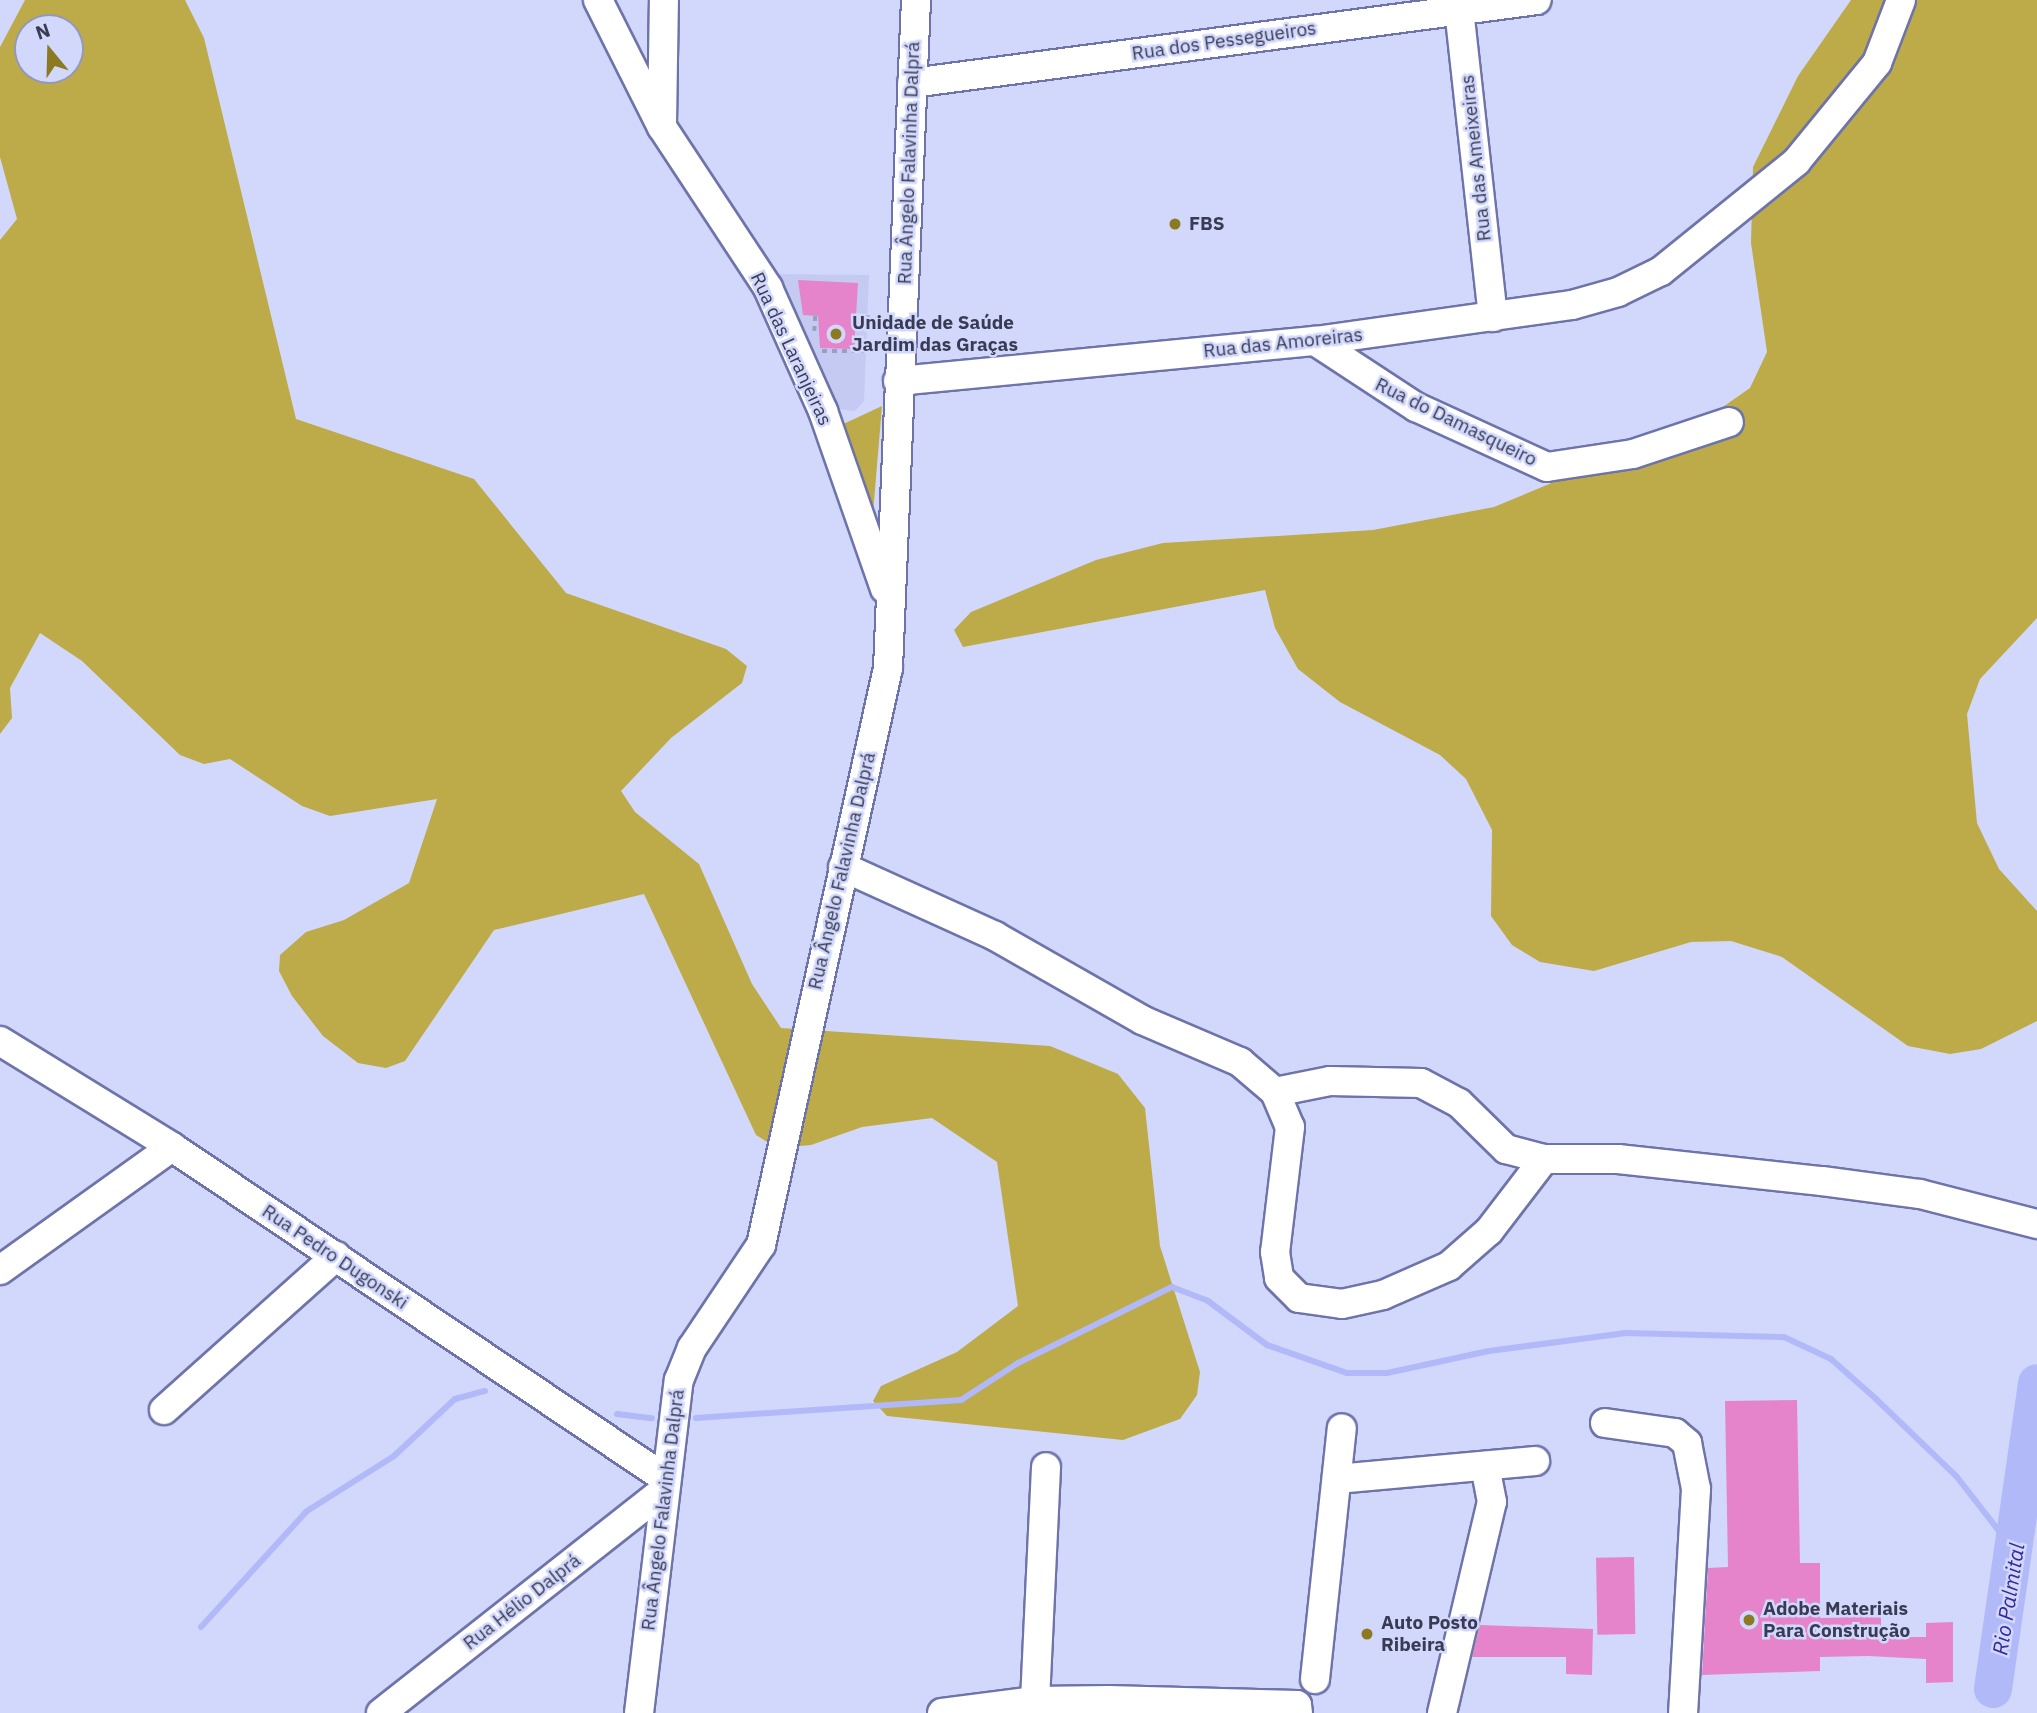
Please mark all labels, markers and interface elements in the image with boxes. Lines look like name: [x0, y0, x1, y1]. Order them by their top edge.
north arrow: [14, 14, 84, 84]
text: N: [32, 17, 53, 45]
street label: Rua dos Pessegueiros: [1130, 17, 1318, 65]
street label: Rua Ângelo Falavinha Dalprá: [893, 41, 925, 285]
street label: Rua das Ameixeiras: [1456, 74, 1496, 242]
place label: FBS: [1189, 213, 1225, 235]
marker: FBS: [1167, 216, 1183, 232]
street label: Rua das Laranjeiras: [746, 269, 836, 429]
place label: Unidade de Saúde Jardim das Graças: [852, 312, 1018, 356]
street label: Rua das Amoreiras: [1202, 323, 1364, 363]
marker: Unidade de Saúde Jardim das Graças: [826, 324, 846, 344]
street label: Rua do Damasqueiro: [1371, 373, 1541, 471]
street label: Rua Ângelo Falavinha Dalprá: [804, 750, 880, 992]
street label: Rua Pedro Dugonski: [258, 1200, 412, 1314]
street label: Rua Ângelo Falavinha Dalprá: [637, 1388, 689, 1632]
water label: Rio Palmital: [1987, 1541, 2029, 1657]
street label: Rua Hélio Dalprá: [459, 1549, 585, 1655]
place label: Adobe Materiais Para Construção: [1763, 1598, 1910, 1642]
place label: Auto Posto Ribeira: [1381, 1612, 1478, 1656]
marker: Adobe Materiais Para Construção: [1741, 1612, 1757, 1628]
marker: Auto Posto Ribeira: [1359, 1626, 1375, 1642]

